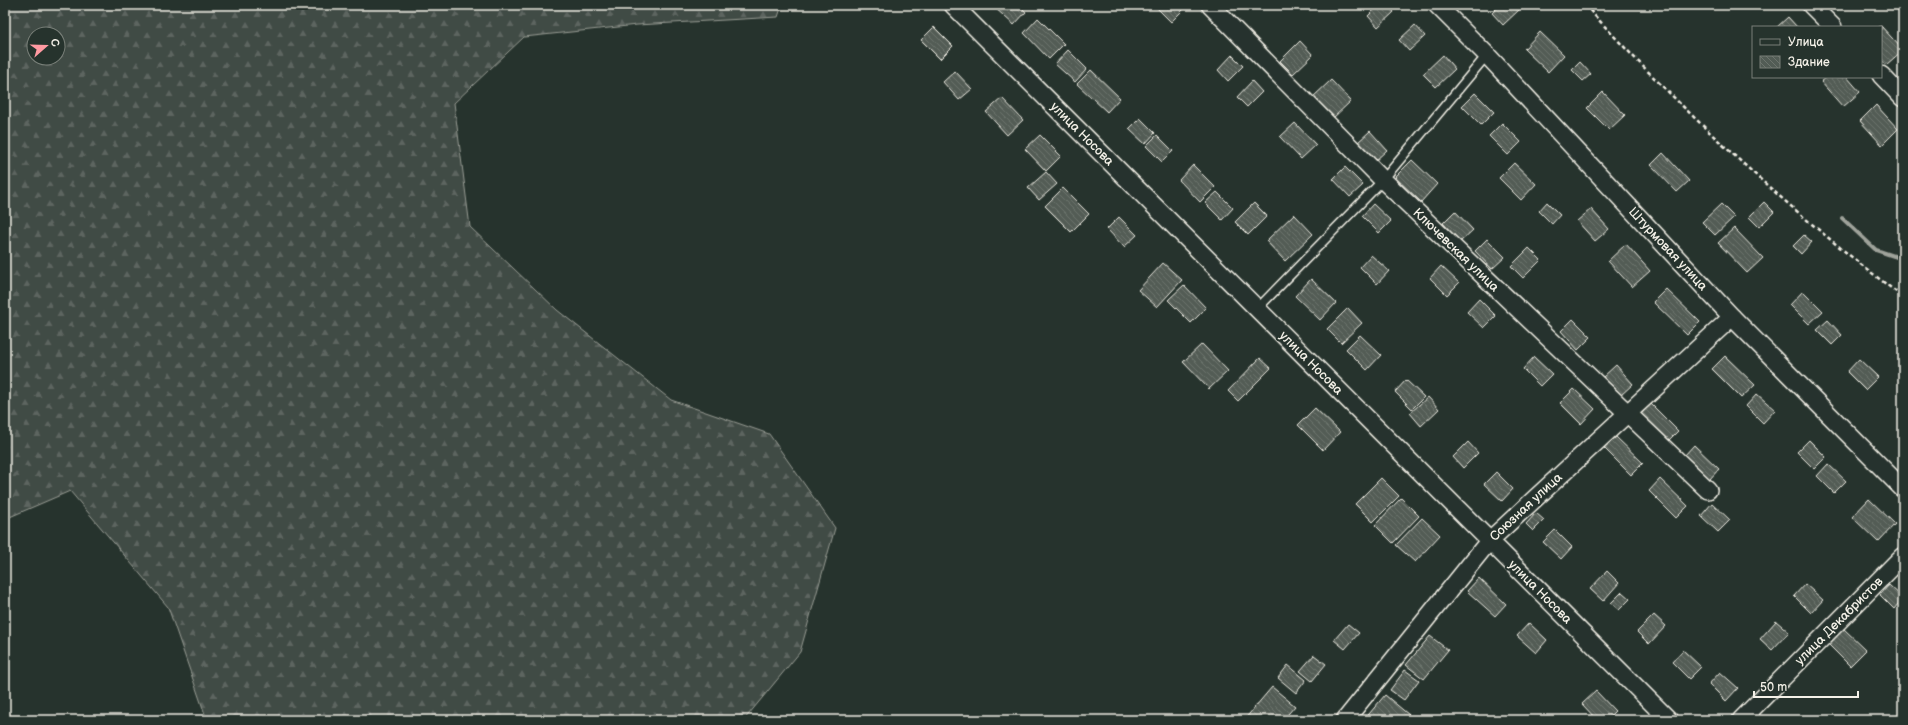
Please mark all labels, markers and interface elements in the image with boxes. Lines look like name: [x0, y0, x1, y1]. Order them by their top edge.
north arrow: [26, 26, 66, 66]
legend: [1752, 26, 1882, 78]
text: Улица: [1788, 35, 1824, 50]
text: С: [48, 37, 62, 49]
text: Здание: [1788, 55, 1830, 70]
street label: улица Носова: [1047, 99, 1117, 169]
street label: Штурмовая улица: [1625, 204, 1711, 294]
street label: Ключевская улица: [1410, 205, 1503, 295]
street label: улица Носова: [1276, 328, 1346, 398]
street label: Союзная улица: [1486, 469, 1566, 545]
street label: улица Носова: [1505, 557, 1575, 627]
street label: улица Декабристов: [1792, 574, 1886, 668]
scale bar: [1754, 673, 1858, 699]
text: 50 m: [1760, 680, 1787, 695]

